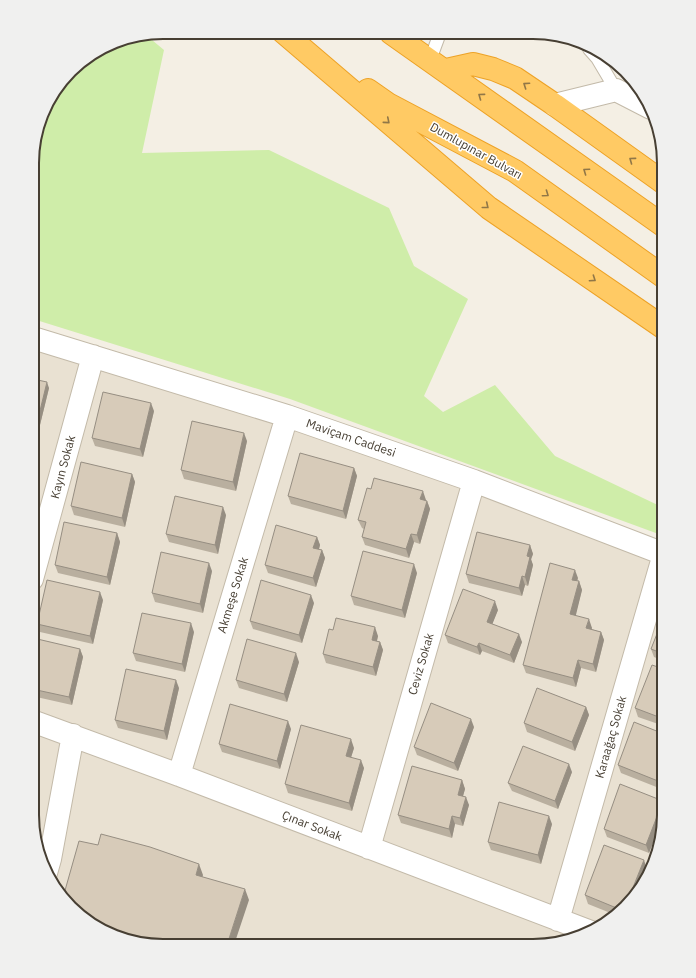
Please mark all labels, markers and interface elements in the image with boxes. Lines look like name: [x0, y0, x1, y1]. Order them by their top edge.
one-way arrow: [523, 82, 530, 90]
one-way arrow: [479, 94, 486, 101]
one-way arrow: [382, 117, 390, 124]
street label: Dumlupınar Bulvarı: [427, 119, 525, 182]
one-way arrow: [630, 158, 637, 165]
one-way arrow: [584, 169, 591, 176]
one-way arrow: [542, 189, 549, 196]
one-way arrow: [481, 201, 488, 208]
one-way arrow: [589, 275, 596, 282]
street label: Maviçam Caddesi: [304, 415, 398, 460]
street label: Kayın Sokak: [47, 433, 78, 500]
street label: Akmeşe Sokak: [214, 554, 251, 635]
street label: Ceviz Sokak: [404, 630, 437, 697]
street label: Karaağaç Sokak: [592, 693, 630, 780]
street label: Çınar Sokak: [280, 807, 345, 844]

